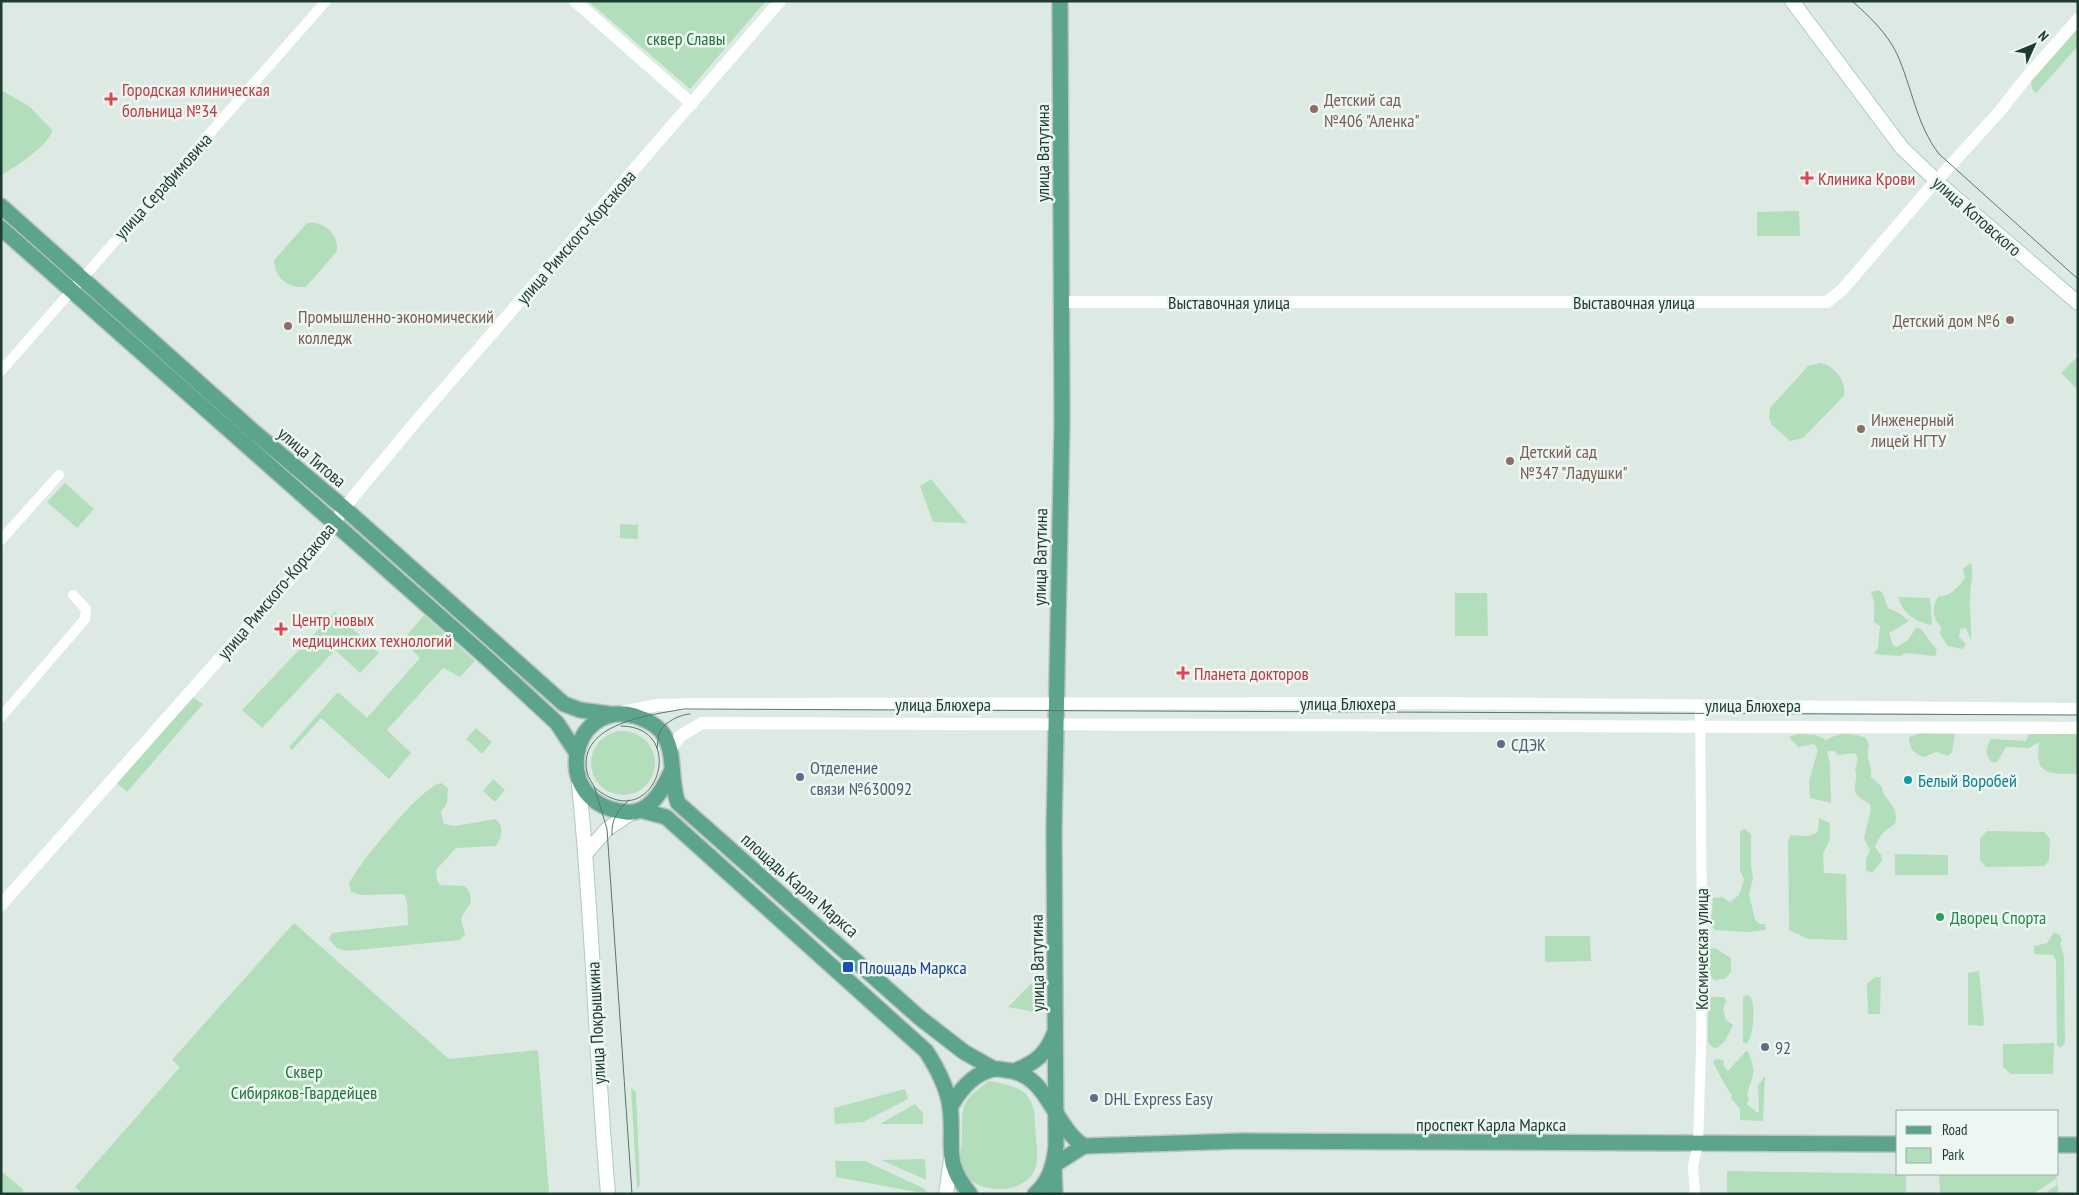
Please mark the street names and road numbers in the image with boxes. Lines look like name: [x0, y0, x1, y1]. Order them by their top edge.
street label: улица Ватутина: [1031, 104, 1054, 202]
street label: улица Серафимовича: [109, 128, 217, 244]
street label: улица Римского-Корсакова: [511, 165, 641, 309]
street label: улица Котовского: [1928, 171, 2027, 261]
street label: Выставочная улица: [1168, 291, 1290, 314]
street label: Выставочная улица: [1573, 291, 1695, 314]
street label: улица Титова: [273, 422, 351, 492]
street label: улица Ватутина: [1028, 508, 1052, 606]
street label: улица Римского-Корсакова: [212, 518, 340, 664]
street label: улица Блюхера: [1300, 692, 1396, 715]
street label: улица Блюхера: [895, 693, 991, 716]
street label: улица Блюхера: [1705, 694, 1801, 717]
street label: площадь Карла Маркса: [737, 828, 863, 942]
street label: Космическая улица: [1690, 888, 1713, 1010]
street label: улица Ватутина: [1025, 914, 1049, 1012]
street label: улица Покрышкина: [581, 961, 611, 1085]
street label: проспект Карла Маркса: [1416, 1113, 1566, 1136]

